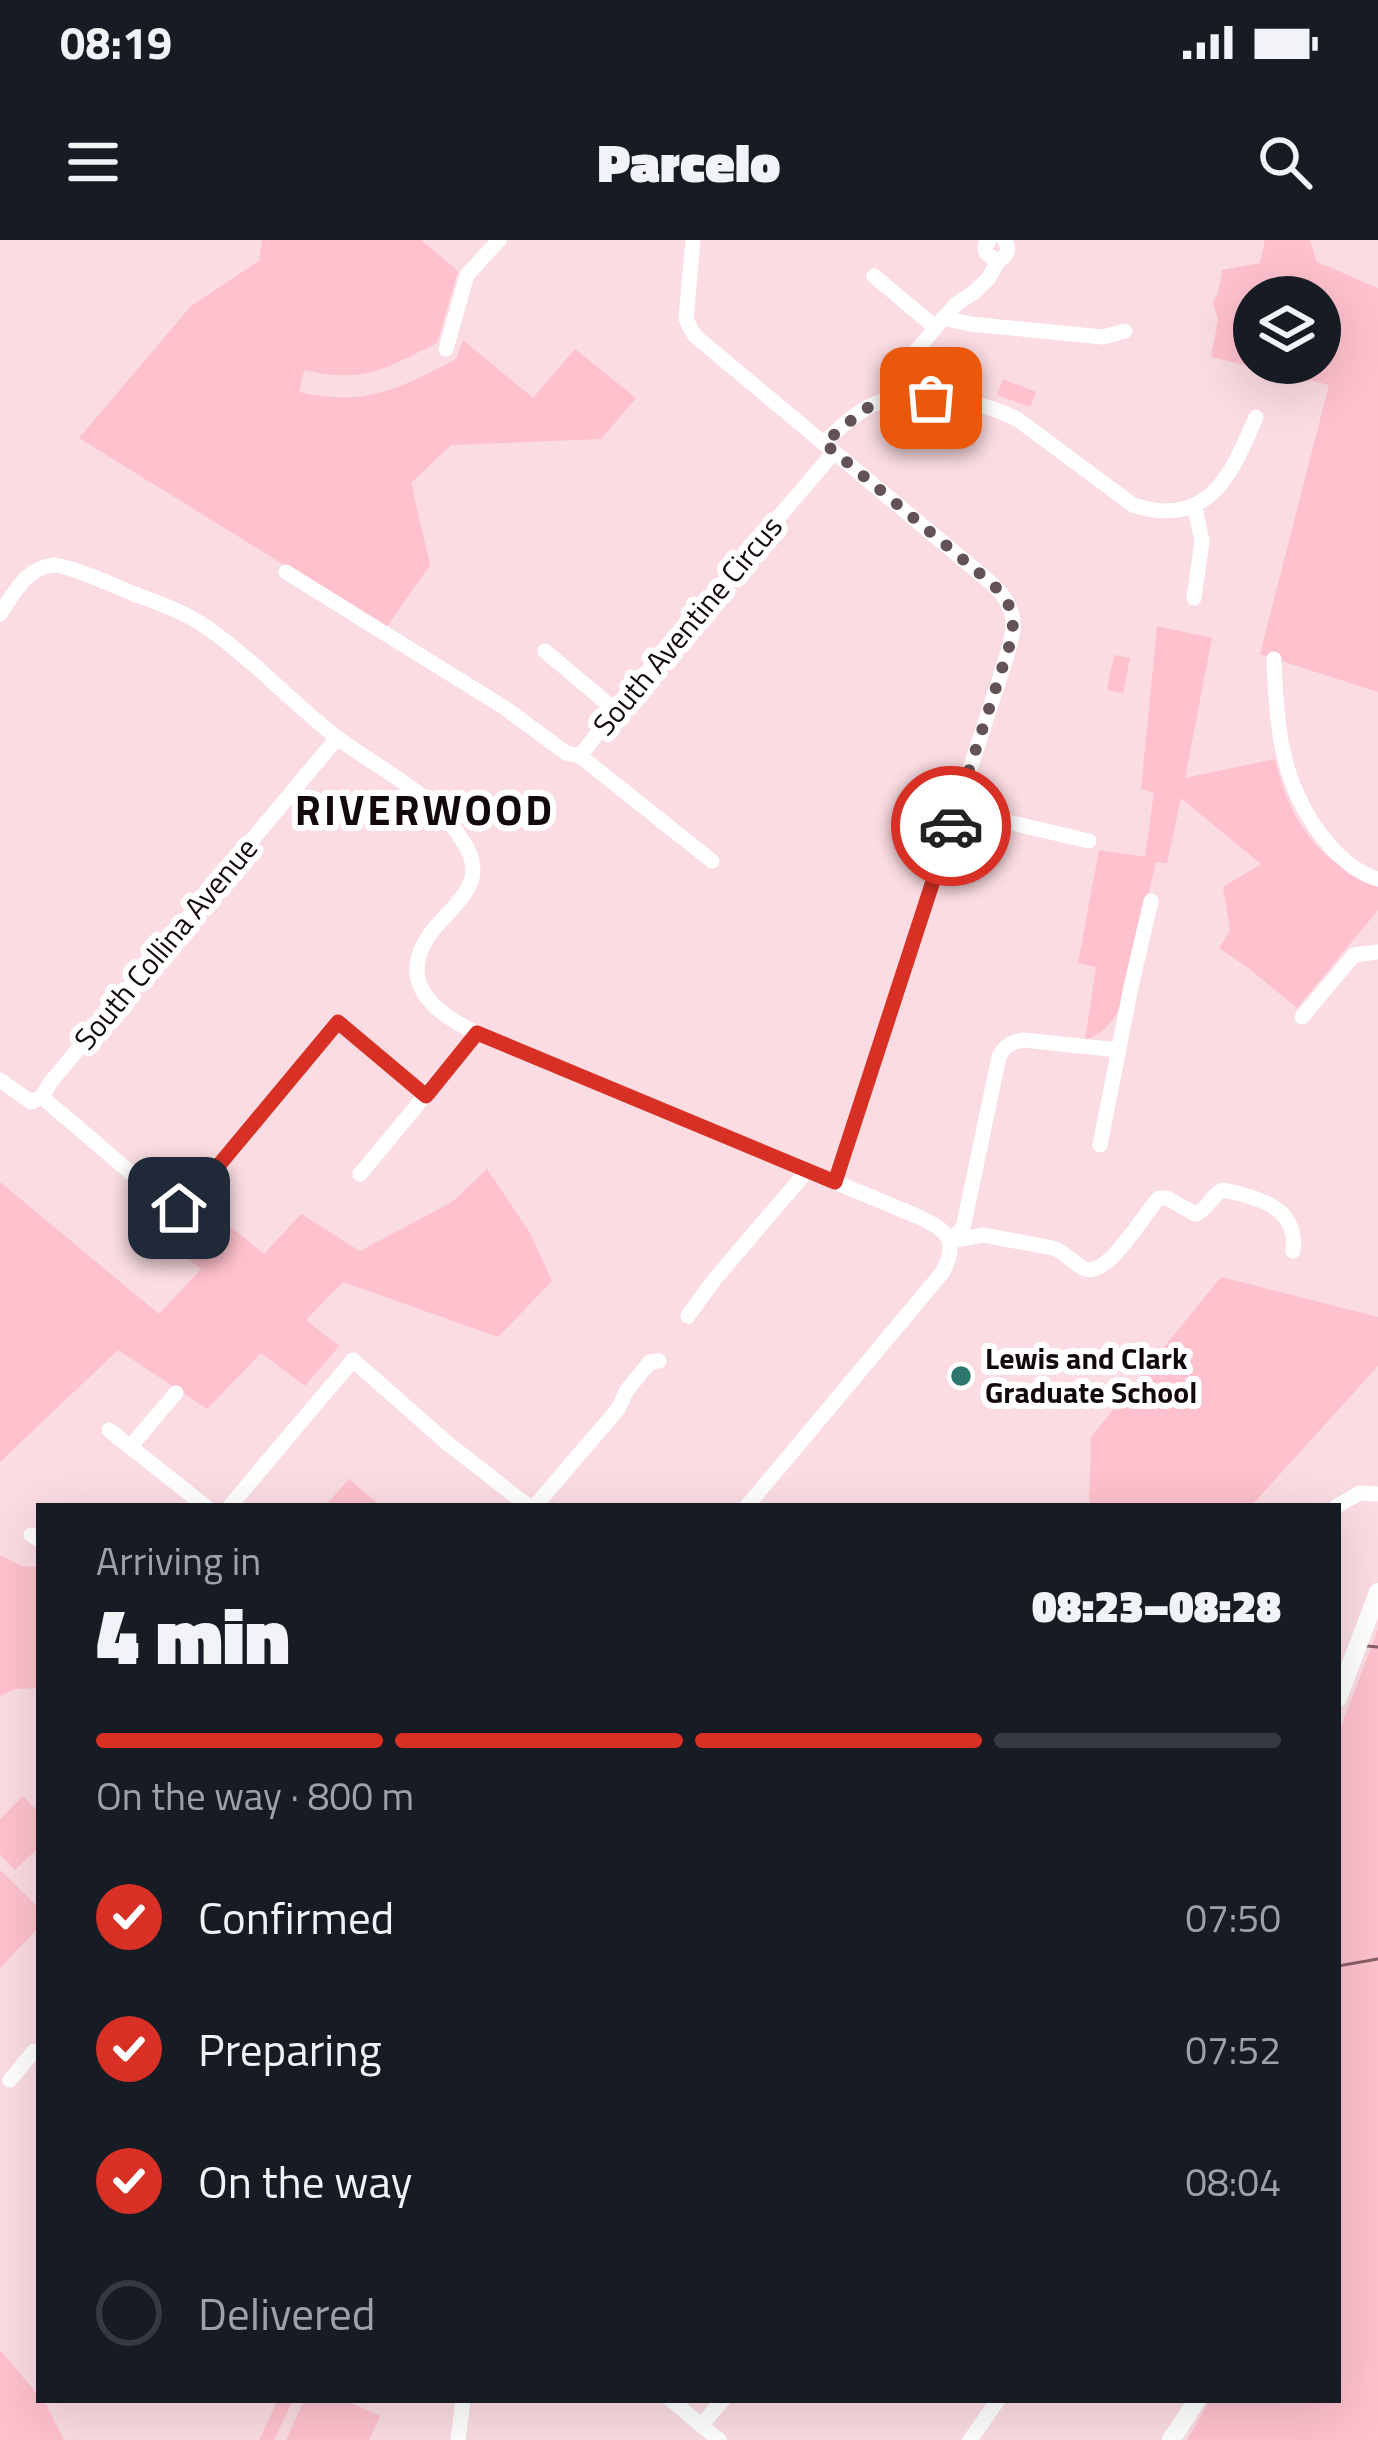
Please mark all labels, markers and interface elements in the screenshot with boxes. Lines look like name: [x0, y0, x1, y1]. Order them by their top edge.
text: 08:19: [60, 8, 172, 76]
text: Parcelo: [598, 121, 780, 203]
icon: menu: [60, 129, 126, 195]
icon: search: [1252, 129, 1318, 195]
map controls: [1233, 276, 1341, 384]
button: layers: [1233, 276, 1341, 384]
pin: [880, 347, 982, 449]
icon: bag: [898, 365, 964, 431]
street label: South Aventine Circus: [581, 505, 793, 745]
courier: [891, 766, 1011, 886]
district label: RIVERWOOD: [295, 777, 555, 841]
icon: car: [918, 793, 984, 859]
street label: South Collina Avenue: [62, 827, 268, 1060]
pin: [128, 1157, 230, 1259]
icon: home: [146, 1175, 212, 1241]
place label: Lewis and Clark Graduate School: [985, 1335, 1197, 1415]
marker: Lewis and Clark Graduate School: [948, 1363, 974, 1389]
text: Arriving in: [96, 1531, 261, 1590]
text: 08:23–08:28: [1032, 1571, 1281, 1639]
text: 4 min: [96, 1576, 290, 1694]
text: On the way · 800 m: [96, 1766, 414, 1825]
text: Confirmed: [198, 1883, 394, 1951]
icon: check: [96, 1884, 162, 1950]
text: 07:50: [1185, 1888, 1281, 1947]
text: Preparing: [198, 2015, 382, 2083]
icon: check: [96, 2016, 162, 2082]
text: 07:52: [1185, 2020, 1281, 2079]
text: On the way: [198, 2147, 412, 2215]
icon: check: [96, 2148, 162, 2214]
text: 08:04: [1185, 2152, 1281, 2211]
text: Delivered: [198, 2279, 376, 2347]

